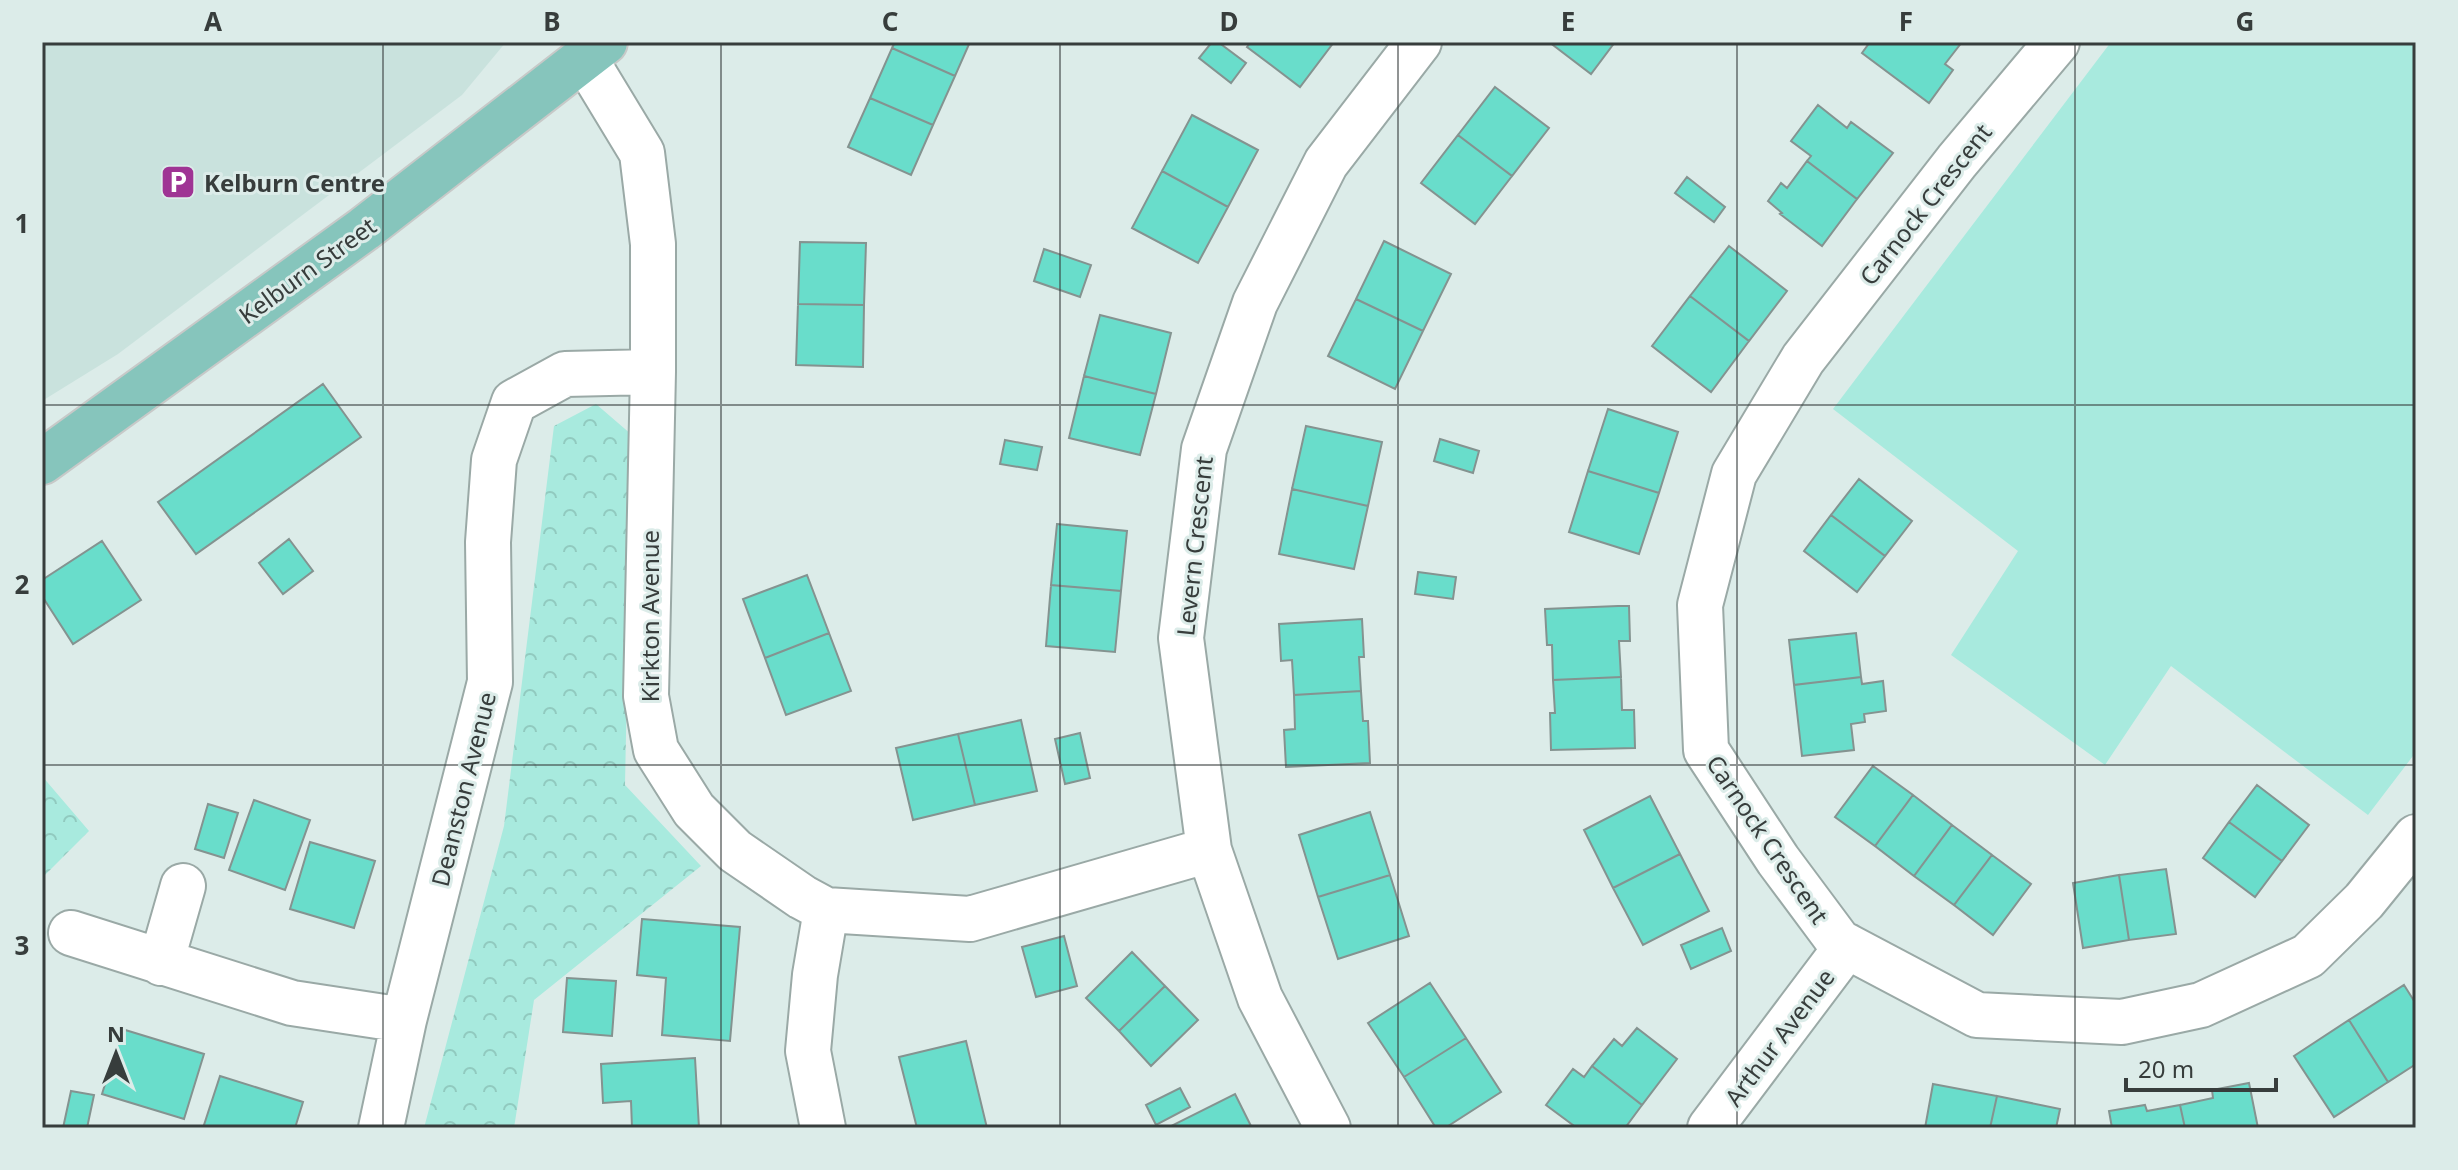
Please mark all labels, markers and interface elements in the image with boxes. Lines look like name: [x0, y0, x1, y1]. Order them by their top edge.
text: A: [204, 3, 222, 39]
text: B: [543, 3, 561, 39]
text: C: [882, 3, 898, 39]
text: D: [1219, 3, 1239, 39]
text: E: [1561, 3, 1575, 39]
text: F: [1899, 3, 1913, 39]
text: G: [2236, 3, 2254, 39]
street label: Carnock Crescent: [1851, 116, 1999, 292]
parking icon: Kelburn Centre: [159, 163, 197, 201]
place label: Kelburn Centre: [204, 166, 385, 199]
text: 1: [15, 205, 29, 241]
street label: Kelburn Street: [232, 209, 383, 331]
street label: Levern Crescent: [1168, 454, 1220, 637]
street label: Kirkton Avenue: [633, 530, 666, 702]
text: 2: [15, 566, 30, 602]
street label: Deanston Avenue: [423, 688, 503, 890]
street label: Carnock Crescent: [1699, 748, 1837, 930]
text: 3: [15, 927, 29, 963]
street label: Arthur Avenue: [1716, 962, 1842, 1112]
north arrow: [76, 1014, 156, 1094]
text: N: [107, 1018, 125, 1048]
scale bar: [2126, 1042, 2276, 1092]
text: 20 m: [2138, 1052, 2194, 1085]

